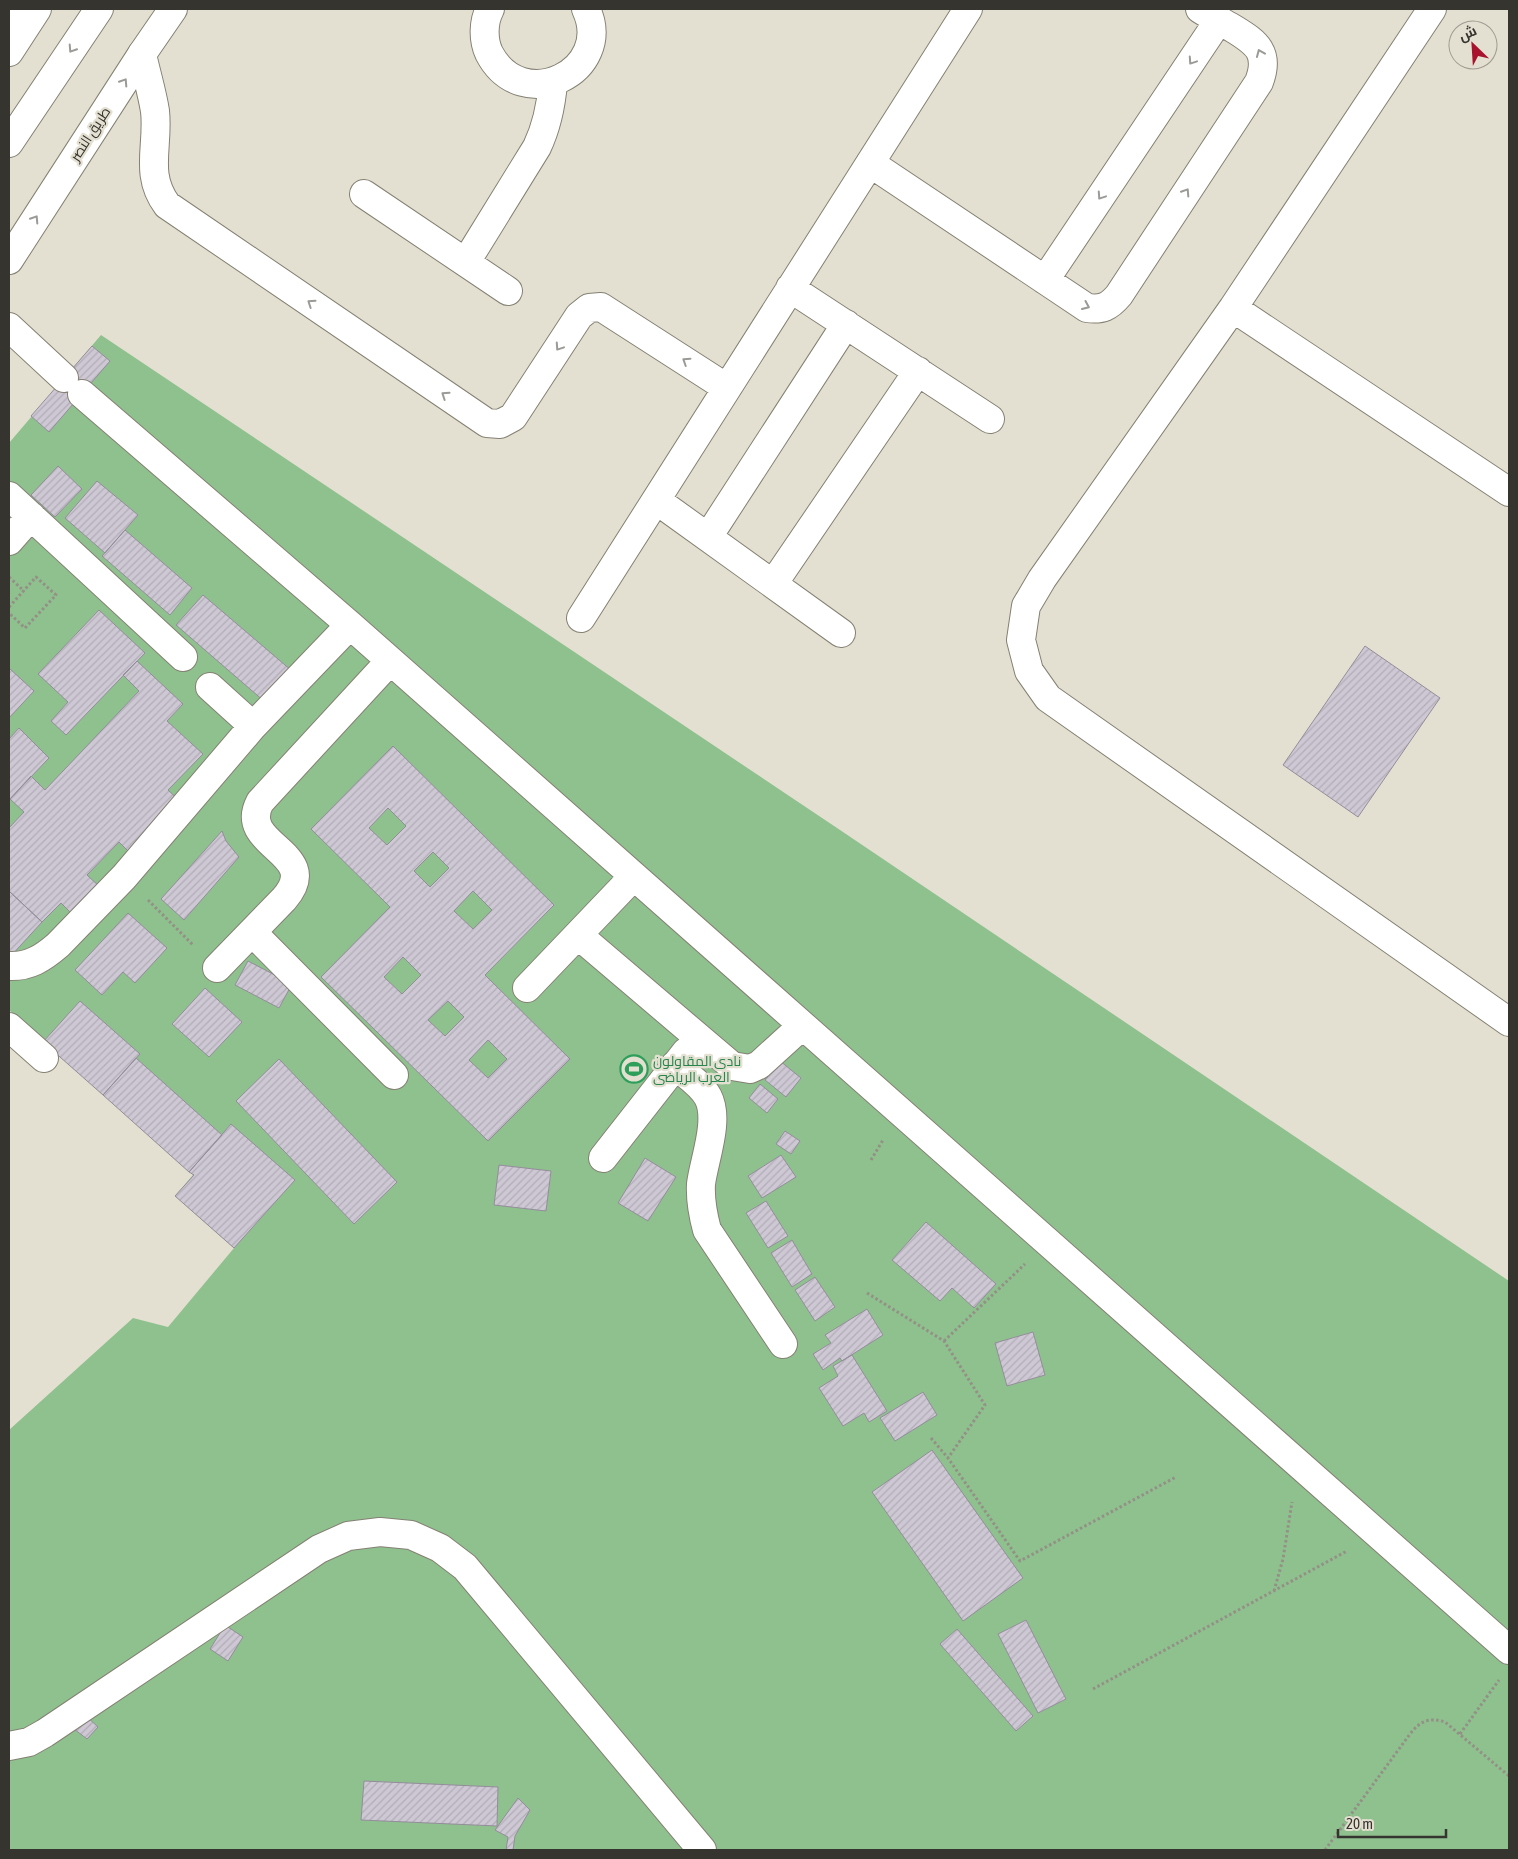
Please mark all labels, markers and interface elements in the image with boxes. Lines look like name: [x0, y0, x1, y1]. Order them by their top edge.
north arrow: [1448, 20, 1498, 70]
text: ش: [1456, 22, 1479, 45]
one-way arrow: [69, 44, 79, 53]
one-way arrow: [1255, 49, 1266, 58]
one-way arrow: [1188, 56, 1198, 65]
one-way arrow: [117, 78, 127, 87]
street label: طريق النصر: [66, 104, 114, 165]
one-way arrow: [1180, 189, 1190, 198]
one-way arrow: [1098, 190, 1107, 199]
one-way arrow: [29, 215, 38, 224]
one-way arrow: [1081, 299, 1090, 310]
one-way arrow: [307, 300, 317, 309]
one-way arrow: [556, 341, 565, 351]
one-way arrow: [683, 358, 692, 368]
one-way arrow: [441, 392, 451, 401]
place label: نادى المقاولون العرب الرياضى: [653, 1053, 741, 1085]
sports icon: نادى المقاولون العرب الرياضى: [619, 1054, 649, 1084]
scale bar: [1338, 1806, 1446, 1838]
text: 20 m: [1346, 1815, 1373, 1832]

